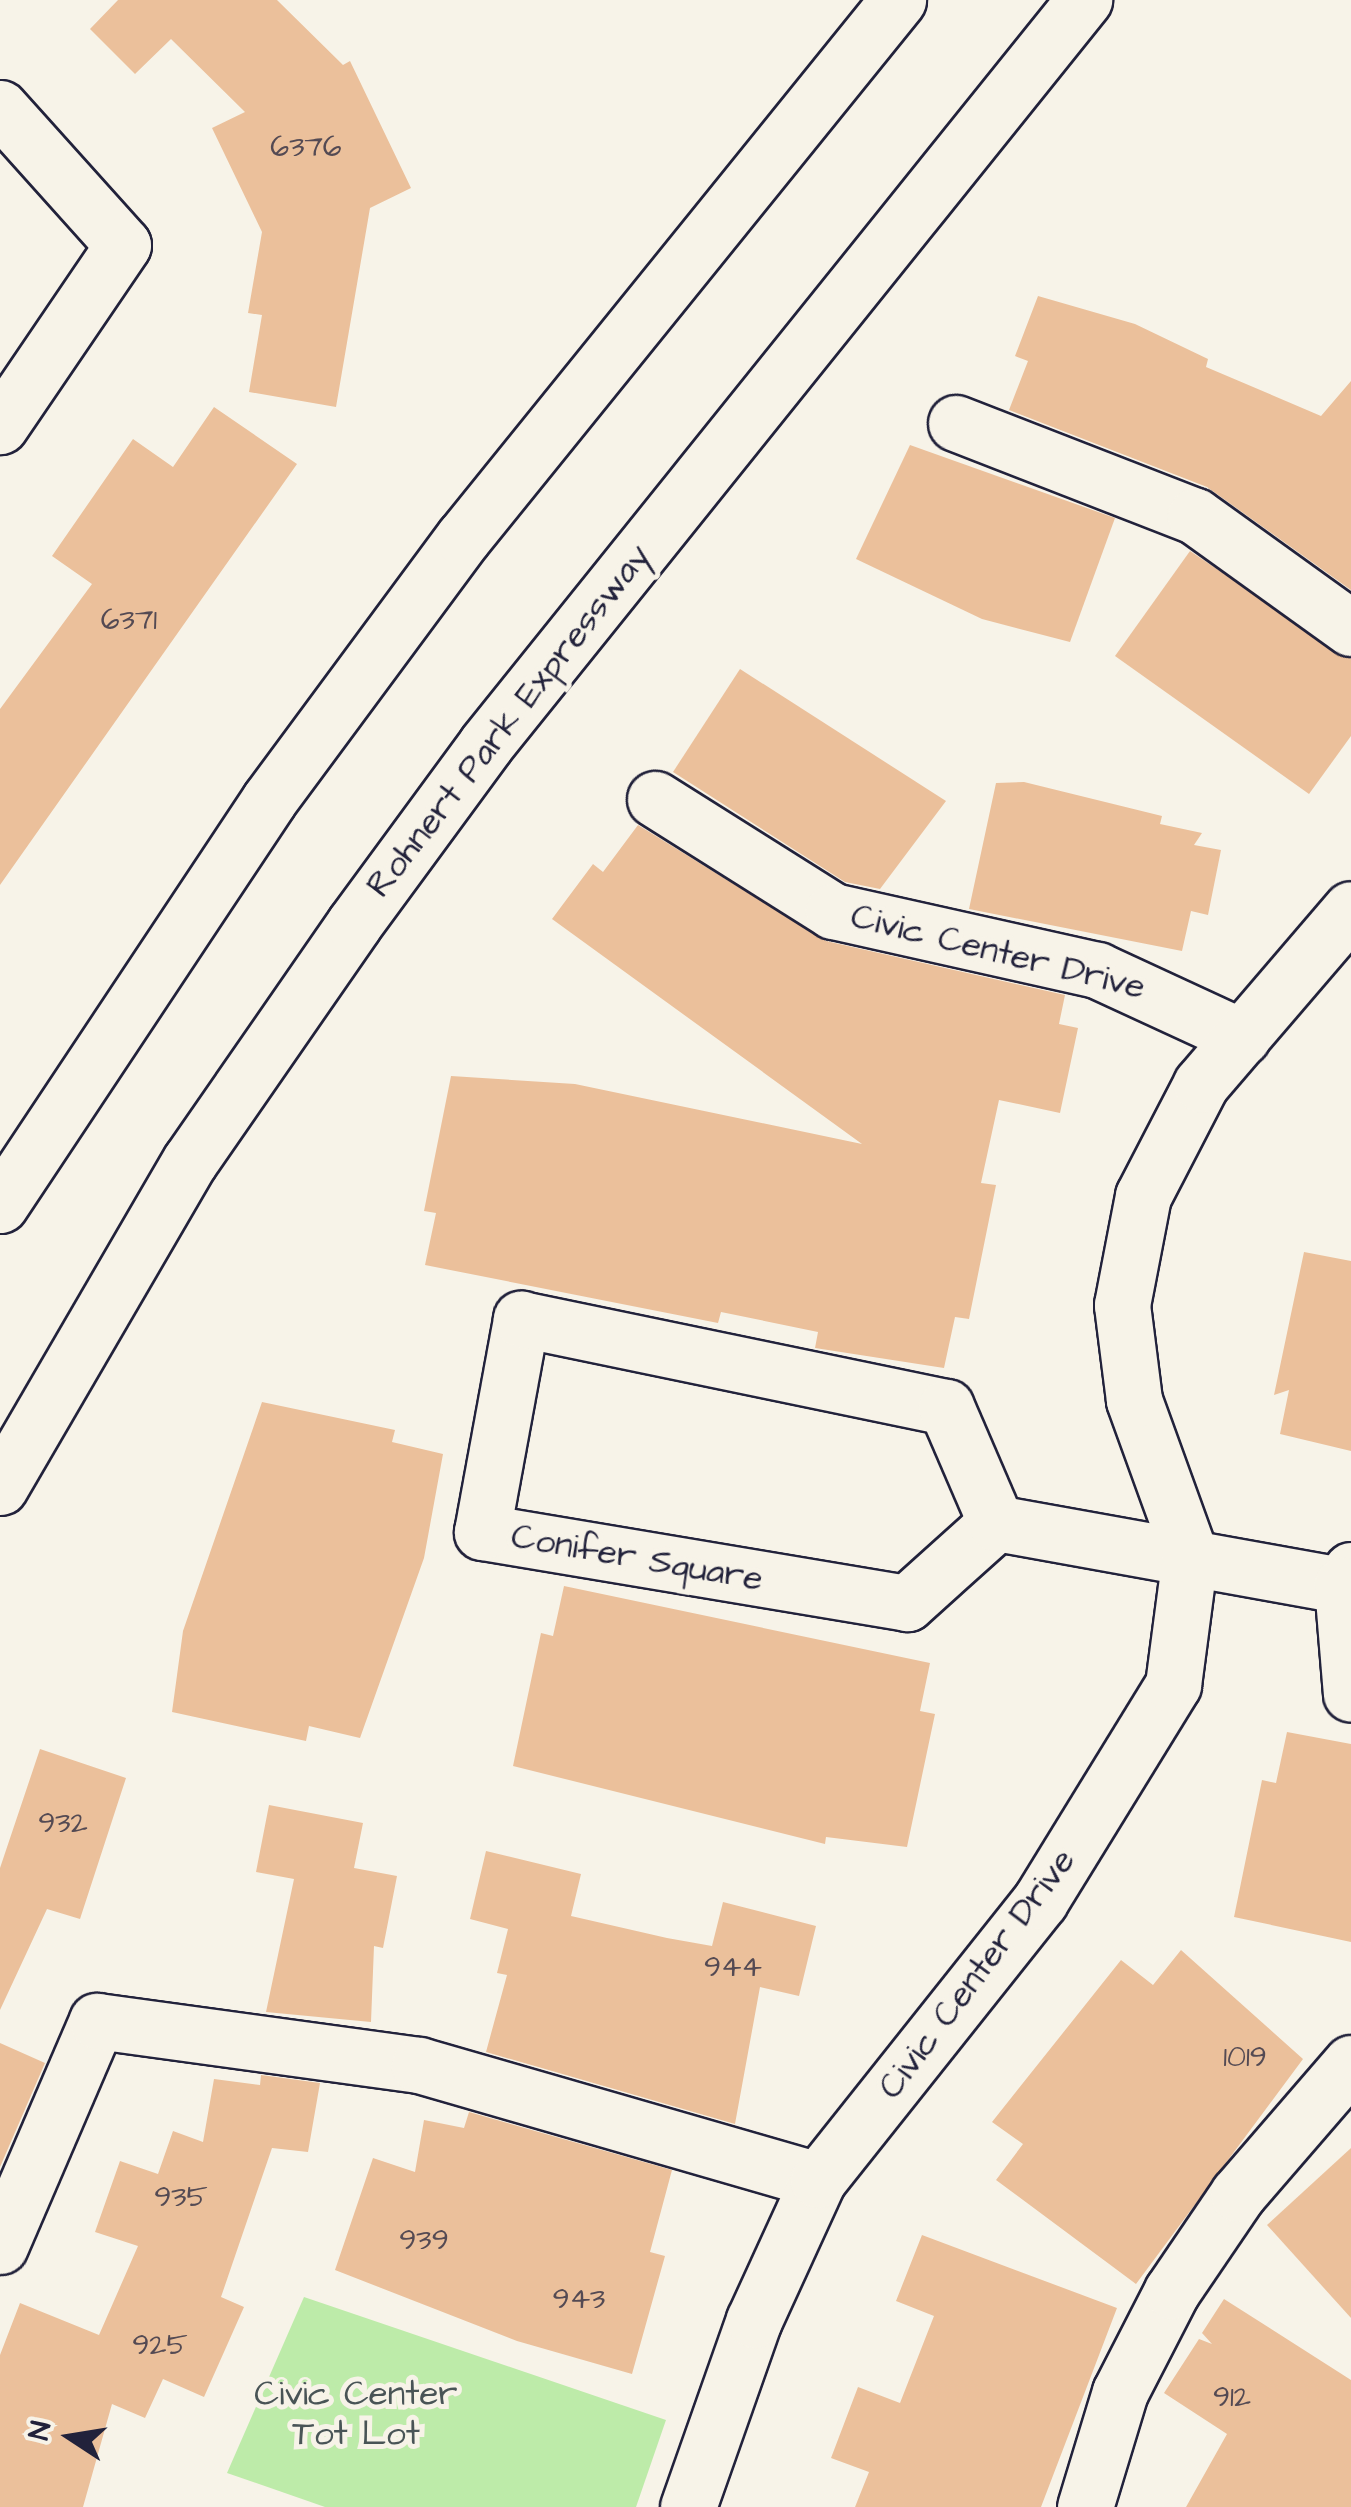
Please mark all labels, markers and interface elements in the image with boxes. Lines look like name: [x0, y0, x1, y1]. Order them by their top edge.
house number: 6376: [270, 129, 342, 165]
street label: Rohnert Park Expressway: [358, 536, 660, 906]
house number: 6371: [101, 602, 157, 638]
street label: Civic Center Drive: [847, 895, 1149, 1009]
street label: Conifer Square: [508, 1515, 766, 1601]
house number: 932: [38, 1805, 88, 1841]
street label: Civic Center Drive: [869, 1841, 1085, 2107]
house number: 944: [704, 1949, 762, 1985]
house number: 1019: [1223, 2039, 1267, 2075]
house number: 935: [154, 2179, 208, 2215]
house number: 939: [399, 2222, 449, 2258]
house number: 943: [553, 2281, 605, 2317]
house number: 925: [132, 2327, 188, 2363]
park label: Civic Center Tot Lot: [254, 2373, 458, 2455]
house number: 912: [1213, 2379, 1251, 2415]
north arrow: [20, 2387, 120, 2487]
text: N: [19, 2418, 61, 2443]

